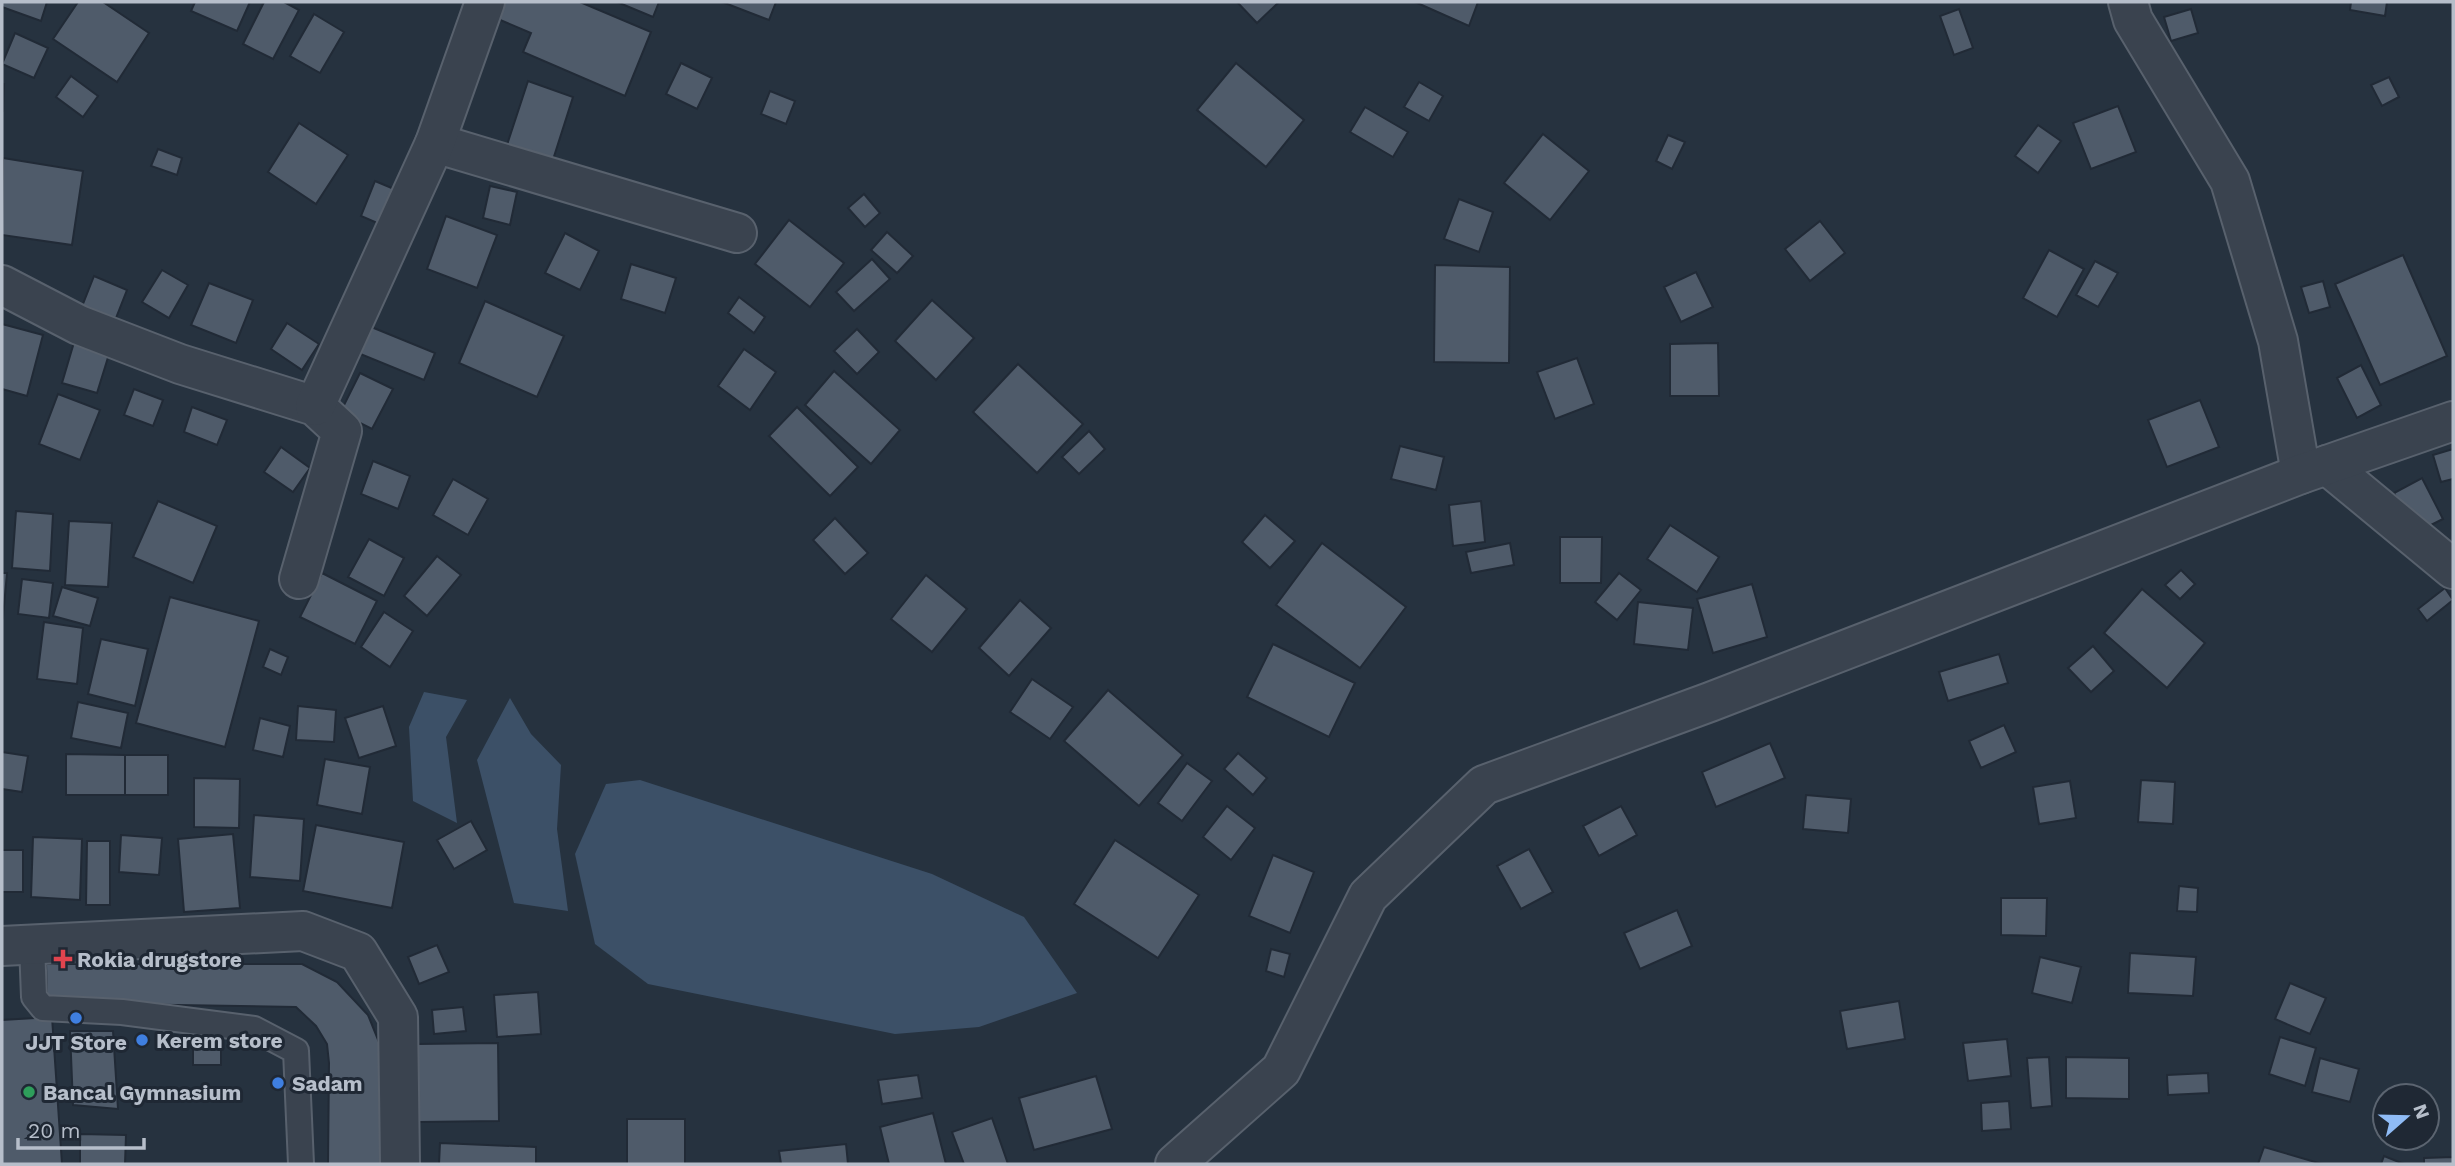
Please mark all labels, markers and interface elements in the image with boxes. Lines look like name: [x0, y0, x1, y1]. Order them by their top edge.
place label: Rokia drugstore: [77, 947, 242, 972]
marker: Rokia drugstore: [55, 951, 71, 967]
marker: JJT Store: [68, 1010, 84, 1026]
place label: Kerem store: [156, 1028, 283, 1053]
place label: JJT Store: [25, 1030, 127, 1055]
marker: Kerem store: [134, 1032, 150, 1048]
place label: Sadam: [292, 1071, 363, 1096]
marker: Sadam: [270, 1075, 286, 1091]
place label: Bancal Gymnasium: [43, 1080, 241, 1105]
north arrow: [2371, 1082, 2441, 1152]
marker: Bancal Gymnasium: [21, 1084, 37, 1100]
text: N: [2408, 1101, 2435, 1122]
scale bar: [18, 1106, 144, 1150]
text: 20 m: [28, 1118, 80, 1143]

